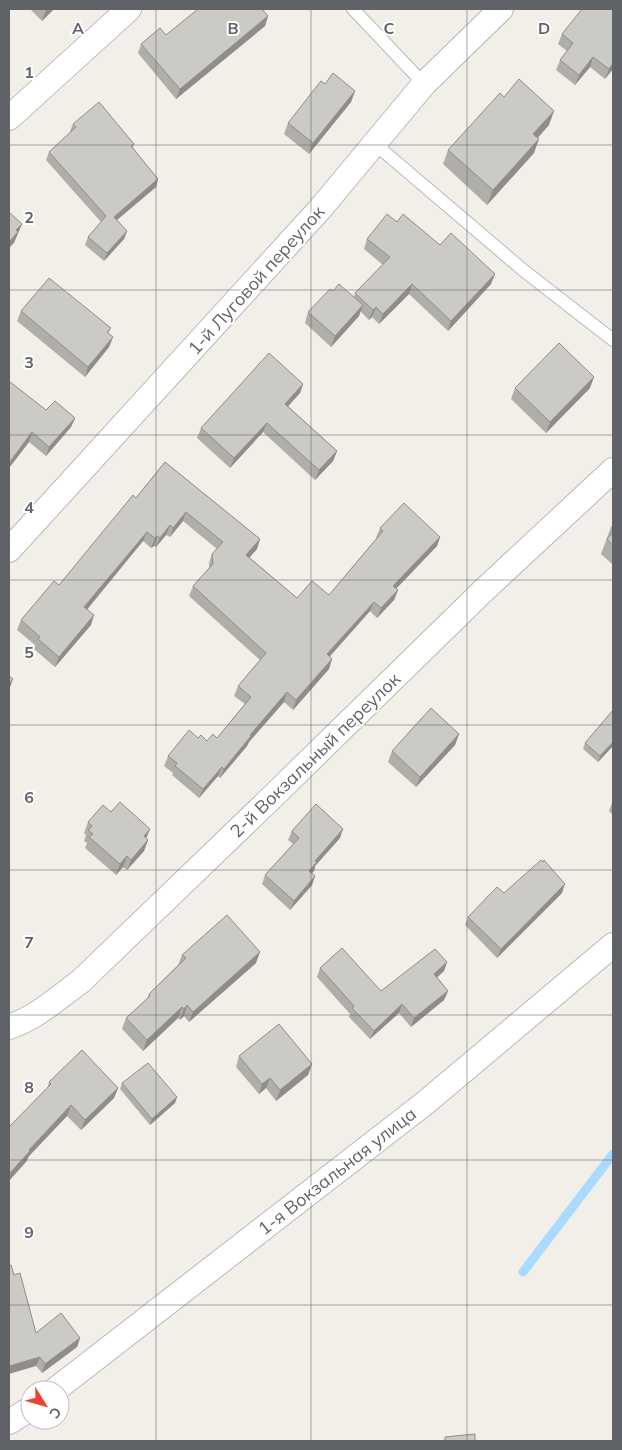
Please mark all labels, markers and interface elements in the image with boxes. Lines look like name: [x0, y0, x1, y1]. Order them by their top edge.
text: A: [72, 18, 84, 38]
text: B: [227, 18, 239, 38]
text: C: [384, 18, 395, 38]
text: D: [538, 18, 550, 38]
text: 1: [24, 62, 34, 82]
street label: 1-й Луговой переулок: [183, 200, 329, 359]
text: 2: [24, 207, 34, 227]
text: 3: [24, 352, 34, 372]
text: 4: [24, 497, 34, 517]
text: 5: [24, 642, 34, 662]
street label: 2-й Вокзальный переулок: [225, 667, 405, 842]
text: 6: [24, 787, 34, 807]
text: 7: [24, 932, 34, 952]
text: 8: [24, 1077, 34, 1097]
street label: 1-я Вокзальная улица: [253, 1102, 421, 1240]
text: 9: [24, 1222, 34, 1242]
north arrow: [20, 1380, 70, 1430]
text: С: [45, 1404, 65, 1422]

